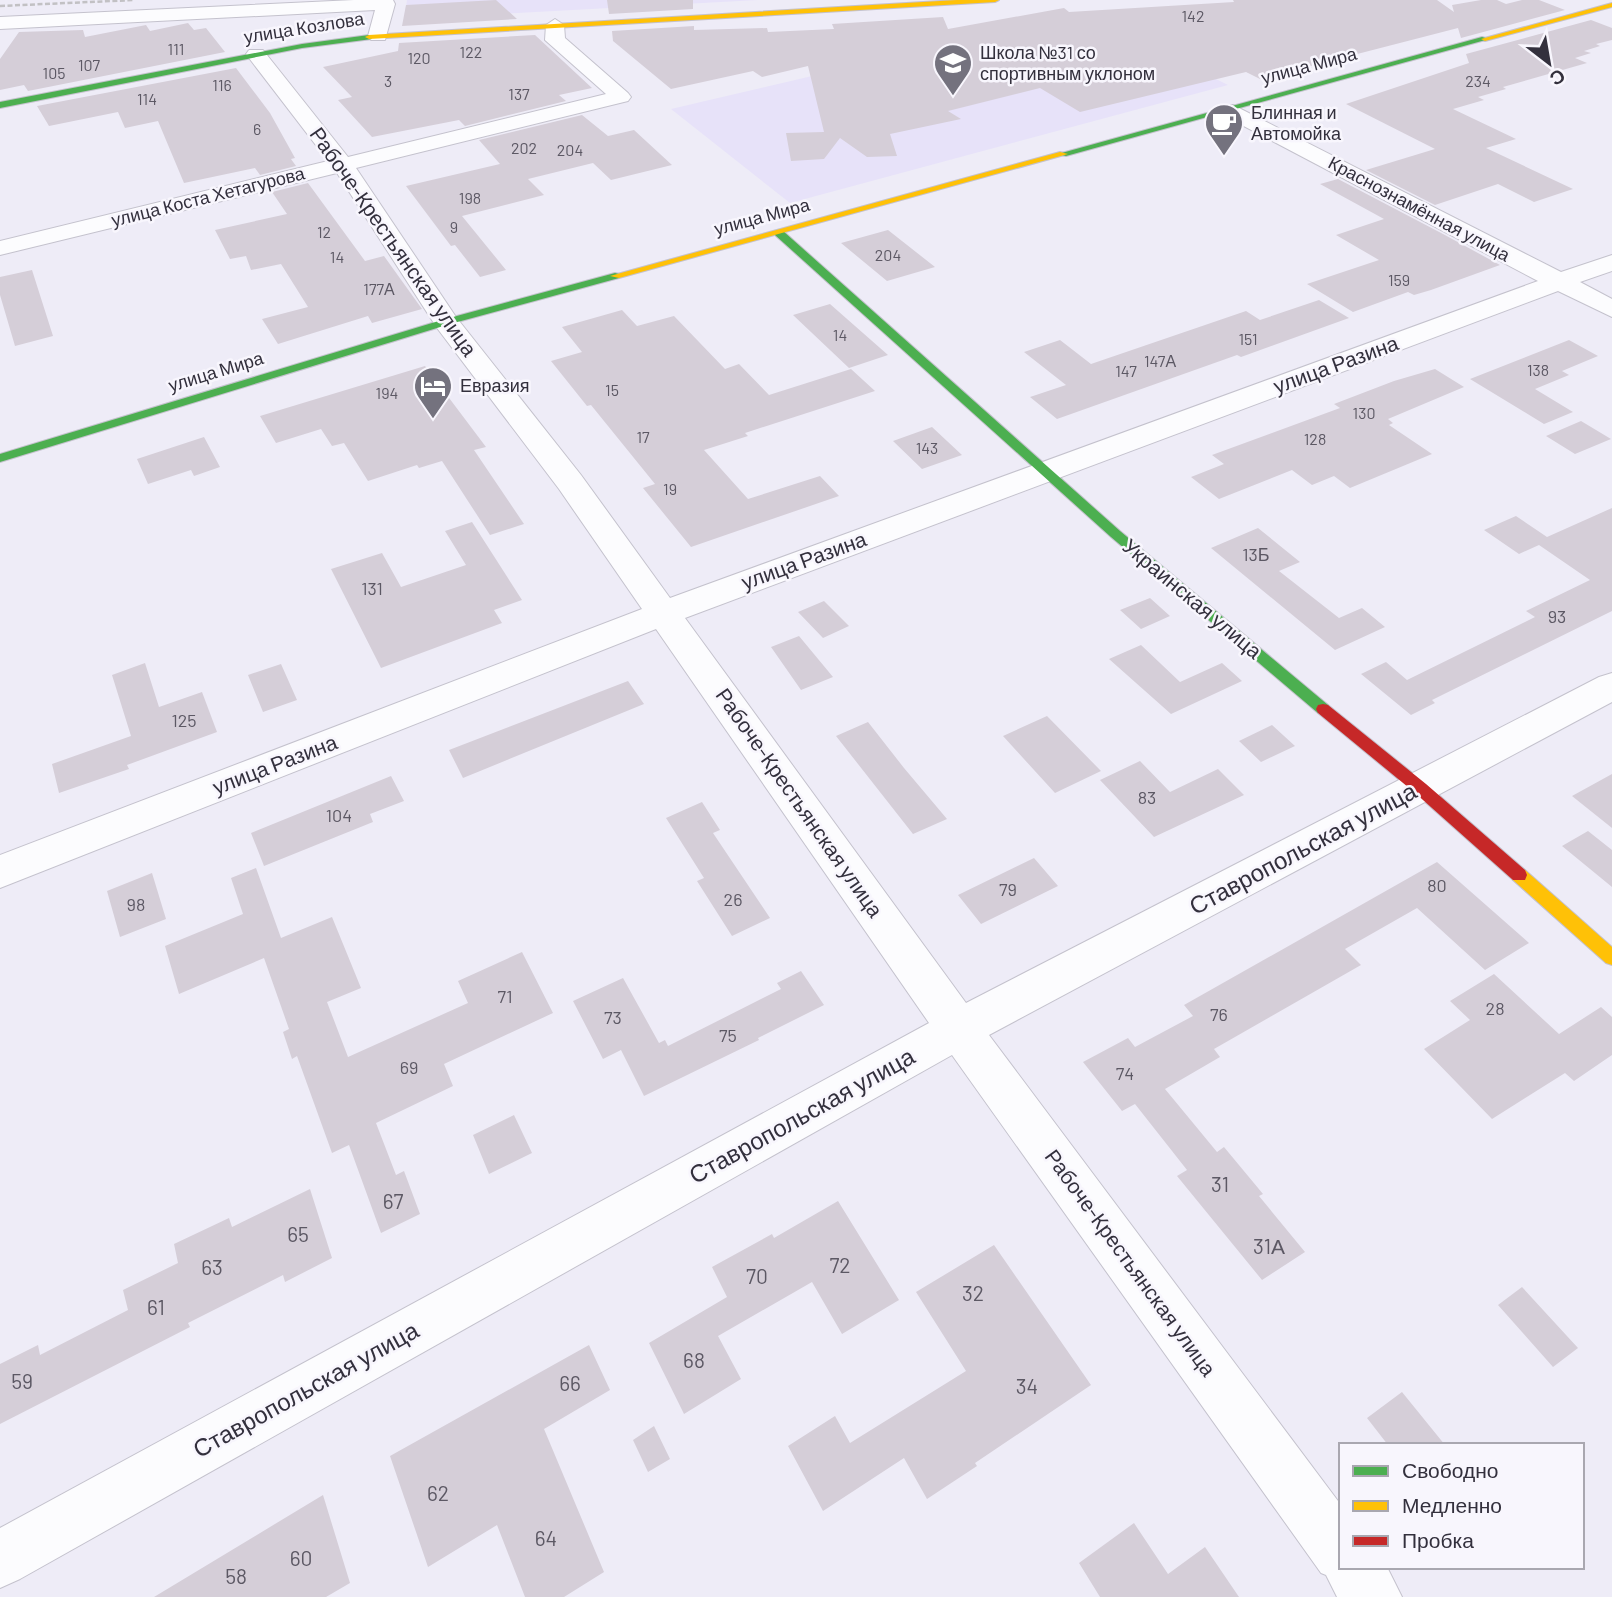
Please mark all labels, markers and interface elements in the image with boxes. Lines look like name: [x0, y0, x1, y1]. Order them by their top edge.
street label: улица Козлова: [242, 6, 367, 47]
house number: 142: [1182, 6, 1205, 25]
north arrow: [1514, 28, 1584, 98]
house number: 111: [168, 39, 184, 58]
place label: Школа №31 со спортивным уклоном: [980, 41, 1155, 84]
street label: улица Мира: [1258, 41, 1360, 88]
house number: 122: [460, 42, 482, 61]
school or university icon: Школа №31 со спортивным уклоном: [932, 42, 974, 97]
house number: 120: [407, 48, 431, 67]
house number: 107: [78, 55, 101, 74]
house number: 105: [43, 63, 65, 82]
text: С: [1546, 65, 1570, 92]
house number: 3: [384, 71, 392, 90]
house number: 234: [1465, 71, 1491, 90]
house number: 116: [212, 75, 232, 94]
house number: 137: [508, 84, 530, 103]
house number: 114: [137, 89, 157, 108]
place label: Блинная и Автомойка: [1251, 101, 1342, 144]
cafe icon: Блинная и Автомойка: [1203, 102, 1245, 157]
house number: 6: [253, 119, 261, 138]
street label: Рабоче-Крестьянская улица: [305, 122, 483, 361]
house number: 202: [511, 138, 537, 157]
house number: 204: [557, 140, 583, 159]
street label: Краснознамённая улица: [1325, 151, 1515, 266]
street label: улица Коста Хетагурова: [109, 161, 308, 231]
house number: 198: [459, 188, 481, 207]
street label: улица Мира: [711, 192, 813, 239]
house number: 9: [450, 217, 458, 236]
house number: 12: [317, 222, 331, 241]
house number: 204: [875, 245, 901, 264]
house number: 14: [330, 247, 344, 266]
house number: 159: [1388, 270, 1410, 289]
house number: 177А: [363, 279, 395, 298]
house number: 14: [833, 325, 847, 344]
house number: 151: [1239, 329, 1257, 348]
street label: улица Разина: [1270, 329, 1402, 398]
street label: улица Мира: [166, 346, 267, 396]
house number: 147А: [1144, 351, 1176, 370]
house number: 138: [1527, 360, 1549, 379]
house number: 147: [1115, 361, 1137, 380]
hotel icon: Евразия: [412, 365, 454, 420]
place label: Евразия: [460, 374, 529, 396]
house number: 15: [605, 380, 619, 399]
house number: 194: [376, 383, 398, 402]
house number: 130: [1353, 403, 1375, 422]
house number: 17: [636, 427, 650, 446]
house number: 128: [1304, 429, 1326, 448]
house number: 143: [916, 438, 938, 457]
house number: 19: [663, 479, 677, 498]
street label: улица Разина: [738, 525, 870, 594]
street label: Украинская улица: [1119, 533, 1268, 663]
house number: 13Б: [1242, 543, 1270, 565]
house number: 131: [361, 577, 383, 599]
house number: 93: [1548, 605, 1566, 627]
street label: Рабоче-Крестьянская улица: [711, 683, 889, 922]
house number: 125: [171, 709, 197, 731]
street label: улица Разина: [209, 728, 341, 799]
street label: Ставропольская улица: [1184, 775, 1422, 920]
house number: 83: [1138, 786, 1156, 808]
house number: 104: [326, 804, 352, 826]
house number: 80: [1427, 874, 1447, 896]
house number: 79: [999, 878, 1017, 900]
house number: 26: [724, 888, 742, 910]
house number: 98: [127, 893, 145, 915]
house number: 71: [498, 985, 512, 1007]
house number: 28: [1485, 997, 1505, 1019]
house number: 76: [1210, 1003, 1228, 1025]
house number: 73: [604, 1006, 622, 1028]
house number: 75: [719, 1024, 737, 1046]
street label: Ставропольская улица: [683, 1040, 920, 1189]
house number: 69: [400, 1056, 418, 1078]
house number: 74: [1116, 1062, 1134, 1084]
street label: Рабоче-Крестьянская улица: [1041, 1144, 1222, 1381]
house number: 31: [1211, 1171, 1229, 1196]
house number: 67: [383, 1188, 403, 1213]
house number: 65: [287, 1221, 309, 1246]
house number: 31А: [1253, 1233, 1285, 1258]
house number: 72: [829, 1252, 851, 1277]
house number: 63: [201, 1254, 223, 1279]
house number: 70: [746, 1263, 768, 1288]
house number: 32: [962, 1280, 984, 1305]
house number: 61: [147, 1294, 165, 1319]
street label: Ставропольская улица: [187, 1314, 424, 1463]
house number: 68: [683, 1347, 705, 1372]
house number: 59: [11, 1368, 33, 1393]
house number: 66: [559, 1370, 581, 1395]
house number: 34: [1016, 1373, 1038, 1398]
legend: [1339, 1443, 1584, 1569]
text: Свободно: [1402, 1457, 1499, 1482]
house number: 62: [427, 1480, 449, 1505]
text: Медленно: [1402, 1492, 1502, 1517]
house number: 64: [535, 1525, 557, 1550]
text: Пробка: [1402, 1527, 1474, 1552]
house number: 60: [290, 1545, 312, 1570]
house number: 58: [225, 1563, 247, 1588]

